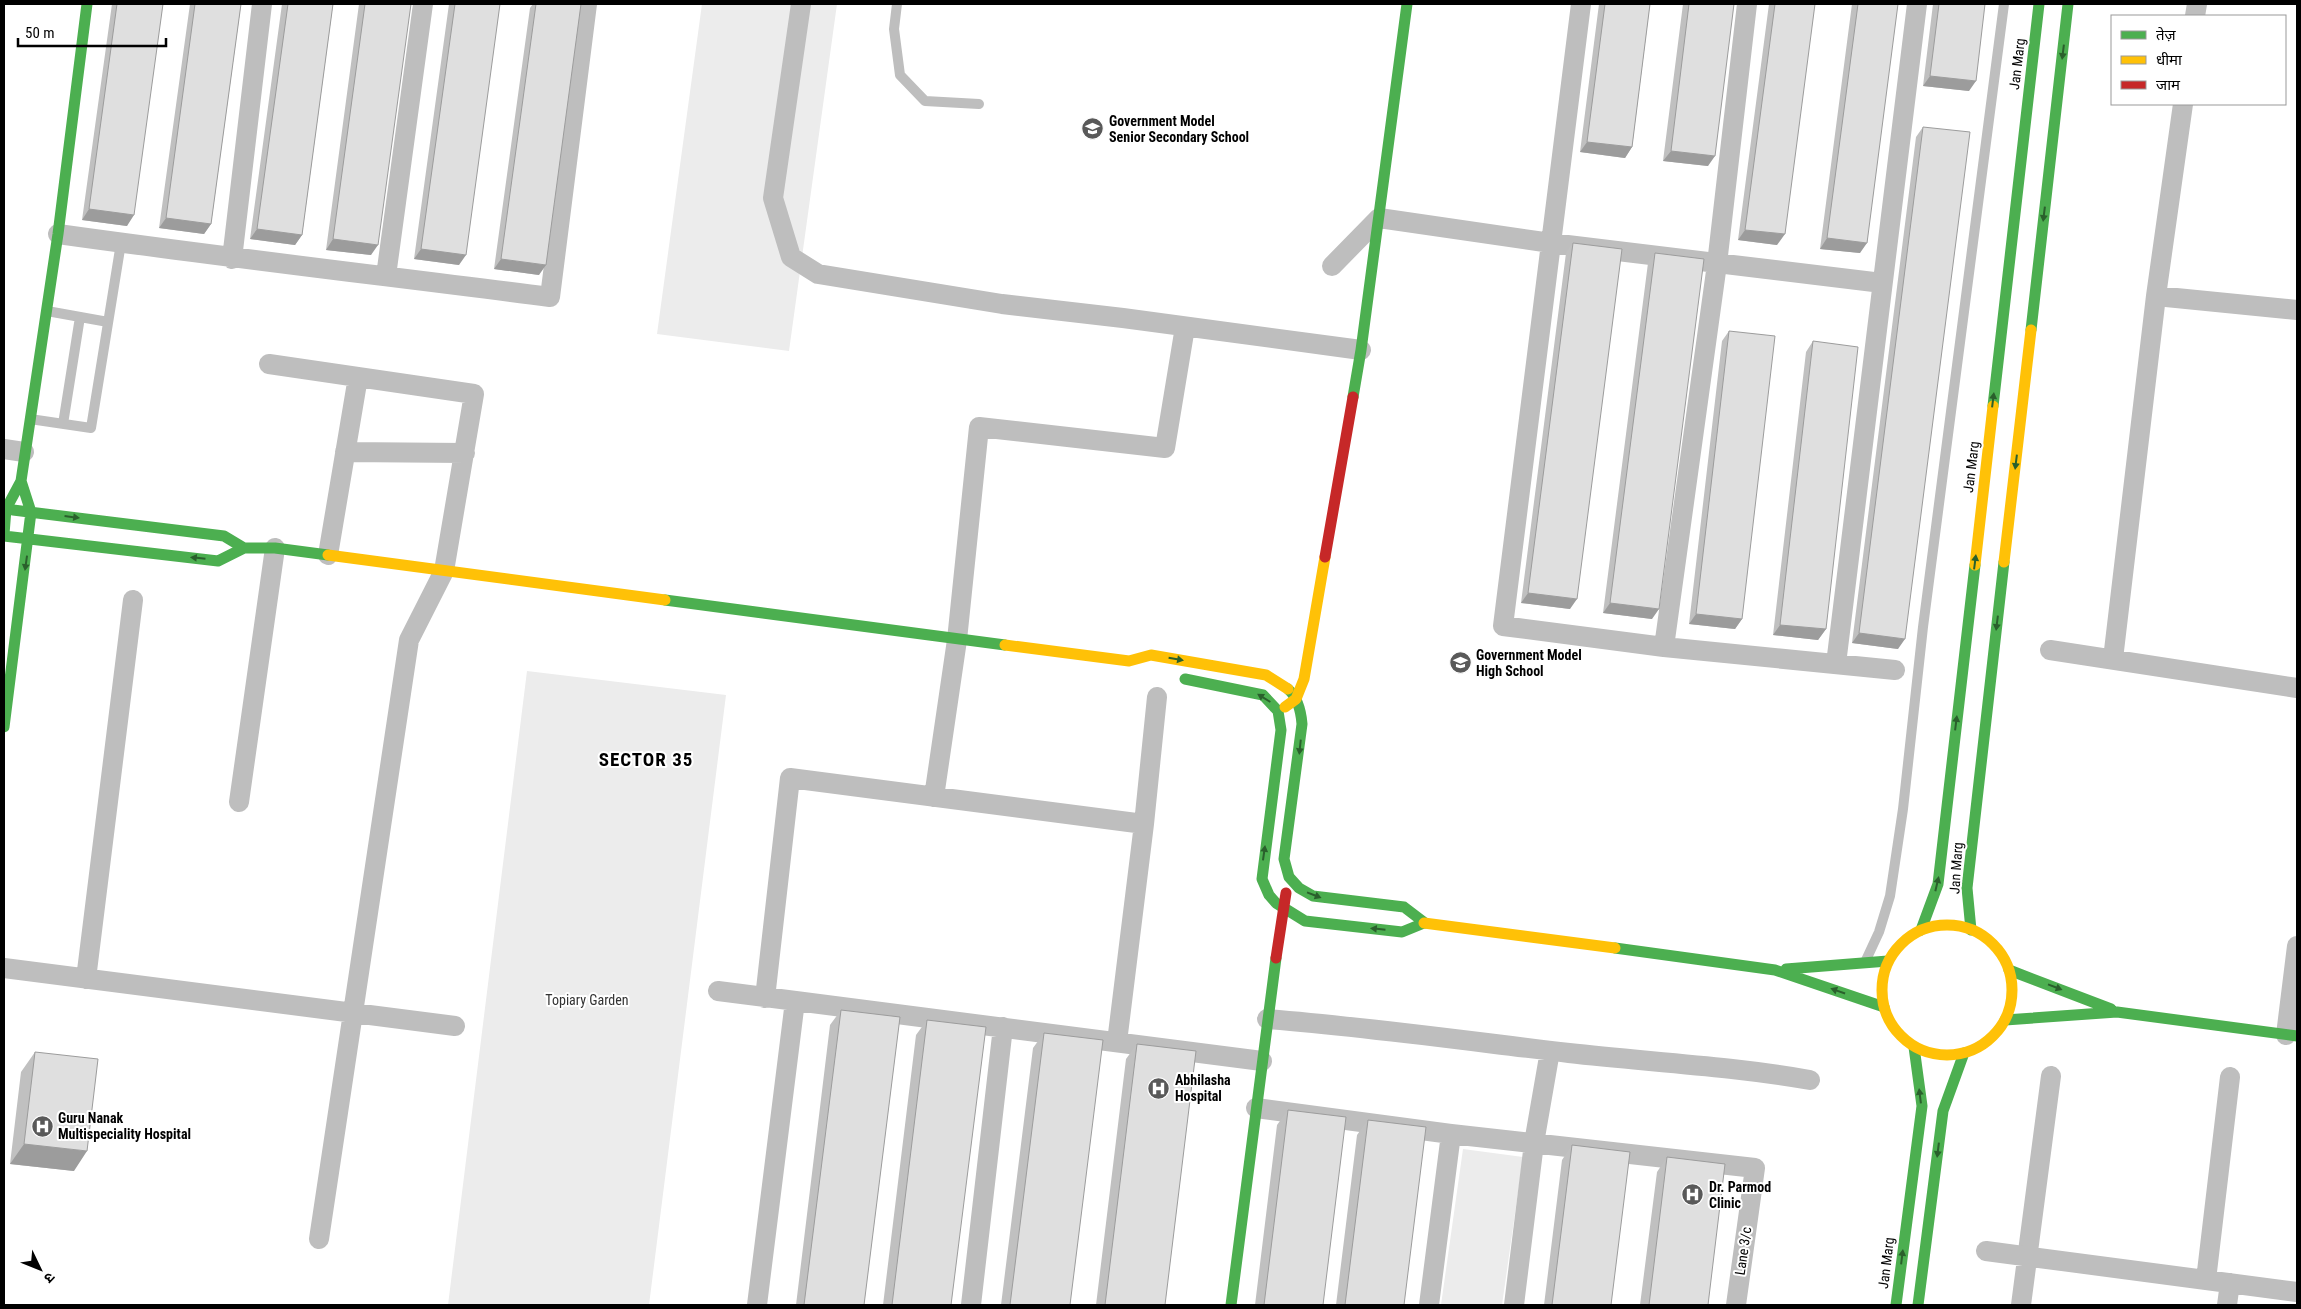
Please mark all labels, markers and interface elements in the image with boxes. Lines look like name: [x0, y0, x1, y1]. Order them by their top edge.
scale bar: [18, 15, 165, 47]
legend: [2111, 15, 2286, 105]
text: 50 m: [25, 24, 55, 42]
text: तेज़: [2156, 26, 2177, 44]
street label: Jan Marg: [2006, 37, 2028, 91]
one-way arrow: [2059, 44, 2067, 60]
text: धीमा: [2156, 51, 2183, 69]
text: जाम: [2156, 76, 2181, 94]
place label: Government Model Senior Secondary School: [1109, 113, 1249, 145]
school or university icon: Government Model Senior Secondary School: [1081, 117, 1105, 141]
one-way arrow: [2040, 206, 2048, 222]
one-way arrow: [1989, 392, 1997, 408]
street label: Jan Marg: [1960, 440, 1982, 494]
one-way arrow: [2012, 454, 2020, 470]
one-way arrow: [64, 513, 80, 521]
one-way arrow: [1971, 553, 1979, 569]
one-way arrow: [190, 554, 206, 562]
one-way arrow: [22, 555, 30, 571]
one-way arrow: [1993, 616, 2001, 632]
place label: Government Model High School: [1476, 647, 1582, 679]
school or university icon: Government Model High School: [1448, 651, 1472, 675]
one-way arrow: [1169, 656, 1185, 664]
one-way arrow: [1258, 694, 1271, 703]
one-way arrow: [1952, 715, 1960, 731]
one-way arrow: [1296, 740, 1304, 756]
district label: SECTOR 35: [599, 748, 693, 771]
street label: Jan Marg: [1946, 842, 1966, 894]
one-way arrow: [1260, 844, 1268, 860]
one-way arrow: [1933, 877, 1941, 892]
one-way arrow: [1307, 891, 1322, 899]
one-way arrow: [1370, 925, 1386, 933]
one-way arrow: [2047, 984, 2062, 992]
one-way arrow: [1830, 987, 1845, 995]
park label: Topiary Garden: [545, 992, 629, 1008]
place label: Abhilasha Hospital: [1175, 1072, 1231, 1104]
hospital icon: Abhilasha Hospital: [1147, 1076, 1171, 1100]
one-way arrow: [1916, 1087, 1924, 1103]
place label: Guru Nanak Multispeciality Hospital: [58, 1110, 191, 1142]
hospital icon: Guru Nanak Multispeciality Hospital: [30, 1114, 54, 1138]
one-way arrow: [1933, 1142, 1941, 1158]
place label: Dr. Parmod Clinic: [1709, 1179, 1771, 1211]
hospital icon: Dr. Parmod Clinic: [1681, 1183, 1705, 1207]
street label: Lane 3/c: [1732, 1226, 1754, 1276]
street label: Jan Marg: [1875, 1236, 1897, 1290]
north arrow: [15, 1244, 65, 1294]
one-way arrow: [1898, 1249, 1906, 1265]
text: उ: [40, 1269, 58, 1287]

